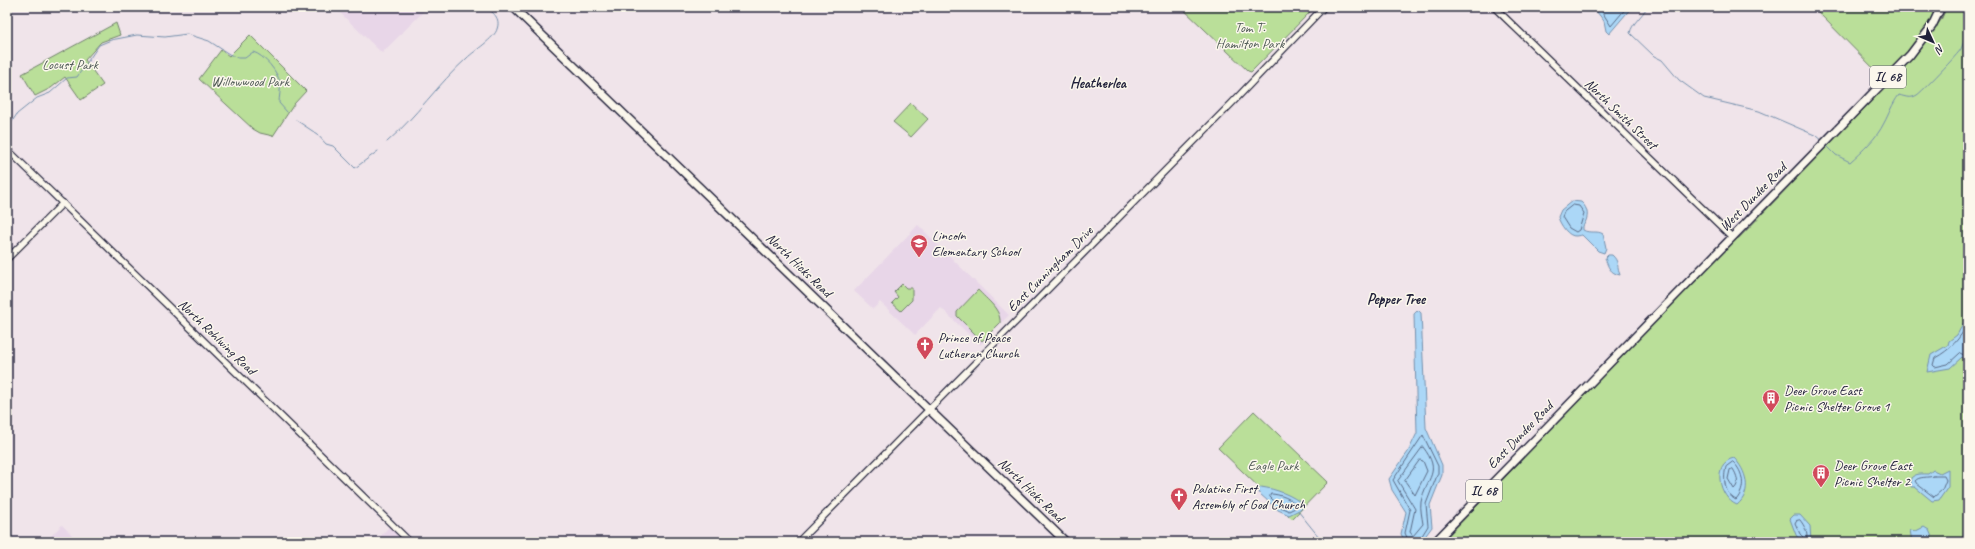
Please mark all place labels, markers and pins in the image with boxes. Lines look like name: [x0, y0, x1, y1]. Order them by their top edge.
place label: Lincoln Elementary School: [932, 227, 1022, 260]
school or university icon: Lincoln Elementary School: [909, 233, 929, 258]
place label: Prince of Peace Lutheran Church: [938, 329, 1020, 362]
church icon: Prince of Peace Lutheran Church: [915, 335, 935, 360]
place label: Deer Grove East Picnic Shelter Grove 1: [1784, 382, 1890, 415]
building icon: Deer Grove East Picnic Shelter Grove 1: [1761, 388, 1781, 413]
place label: Deer Grove East Picnic Shelter 2: [1834, 457, 1913, 490]
building icon: Deer Grove East Picnic Shelter 2: [1811, 463, 1831, 488]
place label: Palatine First Assembly of God Church: [1192, 480, 1306, 513]
church icon: Palatine First Assembly of God Church: [1169, 486, 1189, 511]

